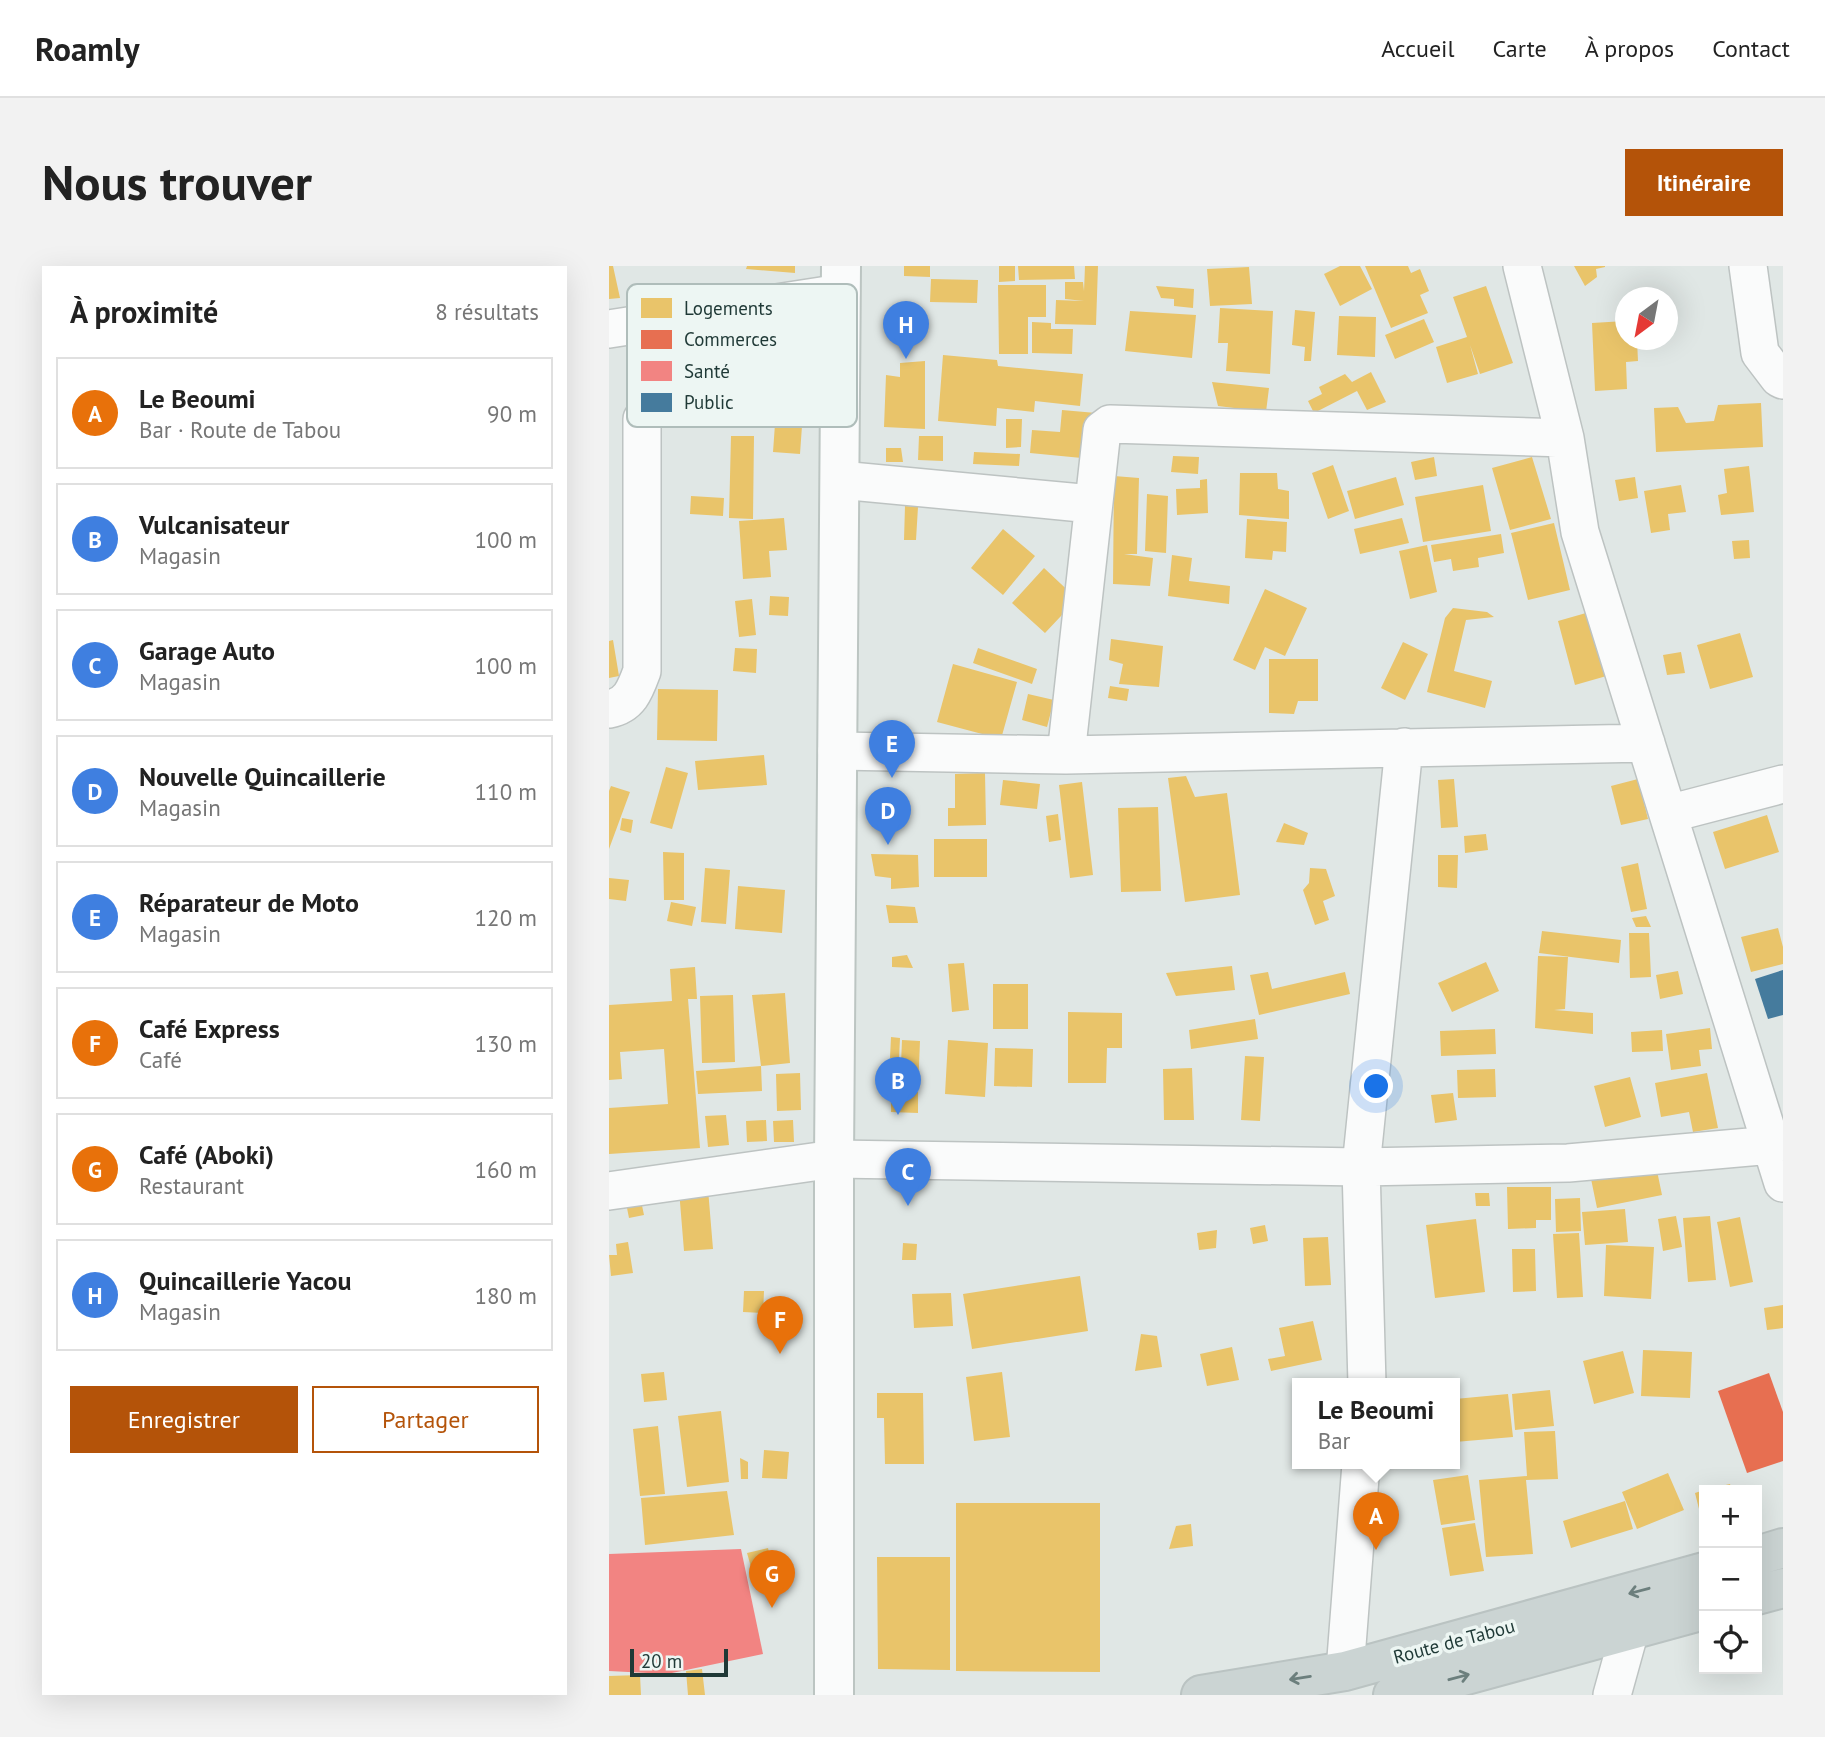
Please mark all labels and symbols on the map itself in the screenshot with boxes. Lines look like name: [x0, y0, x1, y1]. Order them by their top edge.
legend: [627, 284, 857, 427]
north arrow: [1615, 287, 1678, 350]
text: Logements: [684, 296, 773, 320]
pin: H: [883, 301, 929, 359]
text: Commerces: [684, 327, 777, 351]
text: Santé: [684, 359, 730, 383]
text: Public: [684, 390, 734, 414]
pin: E: [869, 720, 915, 778]
pin: D: [865, 787, 911, 845]
pin: B: [875, 1057, 921, 1115]
your location: [1359, 1069, 1393, 1103]
pin: C: [885, 1148, 931, 1206]
pin: F: [757, 1296, 803, 1354]
pin: A: [1353, 1492, 1399, 1550]
pin: G: [749, 1550, 795, 1608]
one-way arrow: [1628, 1585, 1651, 1598]
street label: Route de Tabou: [1391, 1613, 1517, 1669]
scale bar: [630, 1646, 728, 1678]
one-way arrow: [1447, 1670, 1470, 1683]
one-way arrow: [1289, 1672, 1312, 1685]

